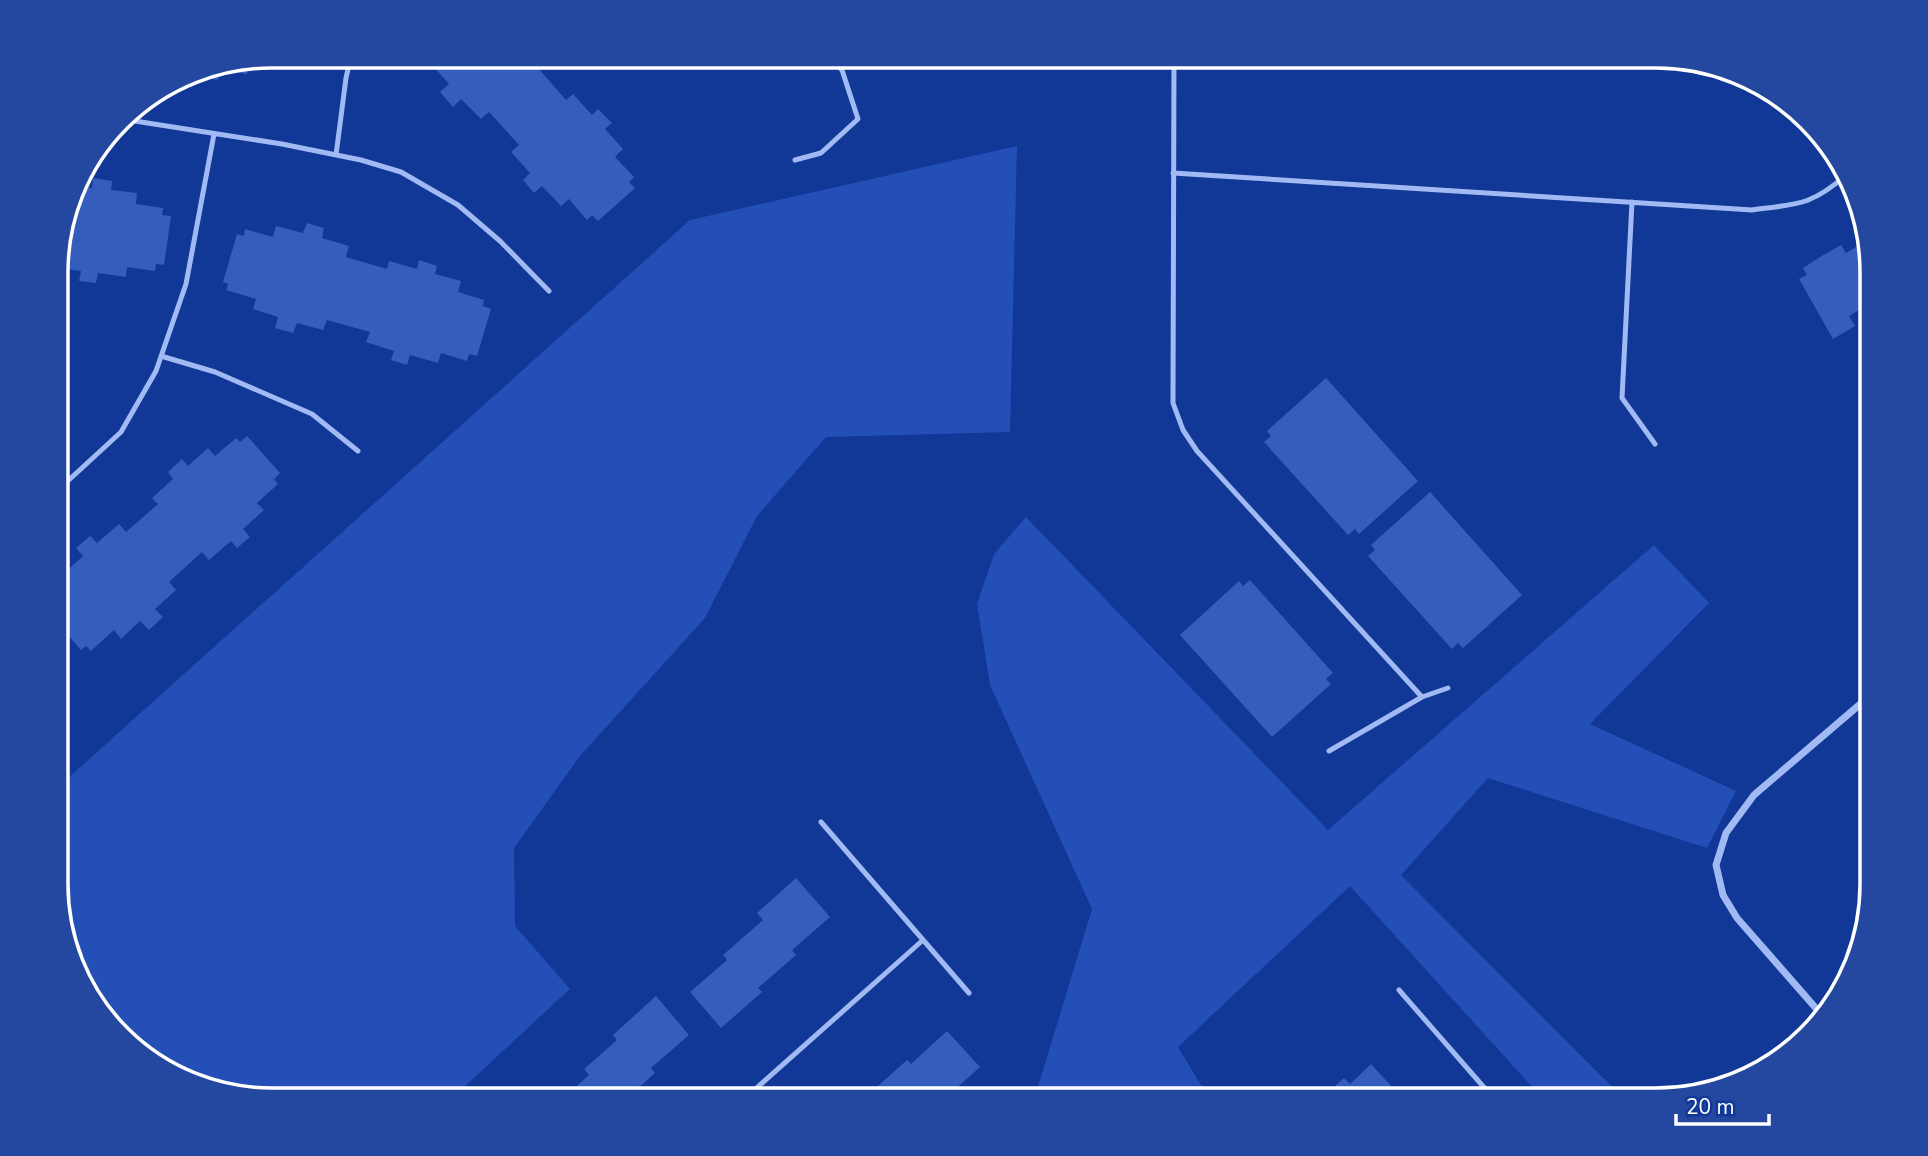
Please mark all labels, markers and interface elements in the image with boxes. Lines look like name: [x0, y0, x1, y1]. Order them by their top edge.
scale bar: [1676, 1082, 1769, 1126]
text: 20 m: [1686, 1093, 1735, 1121]

